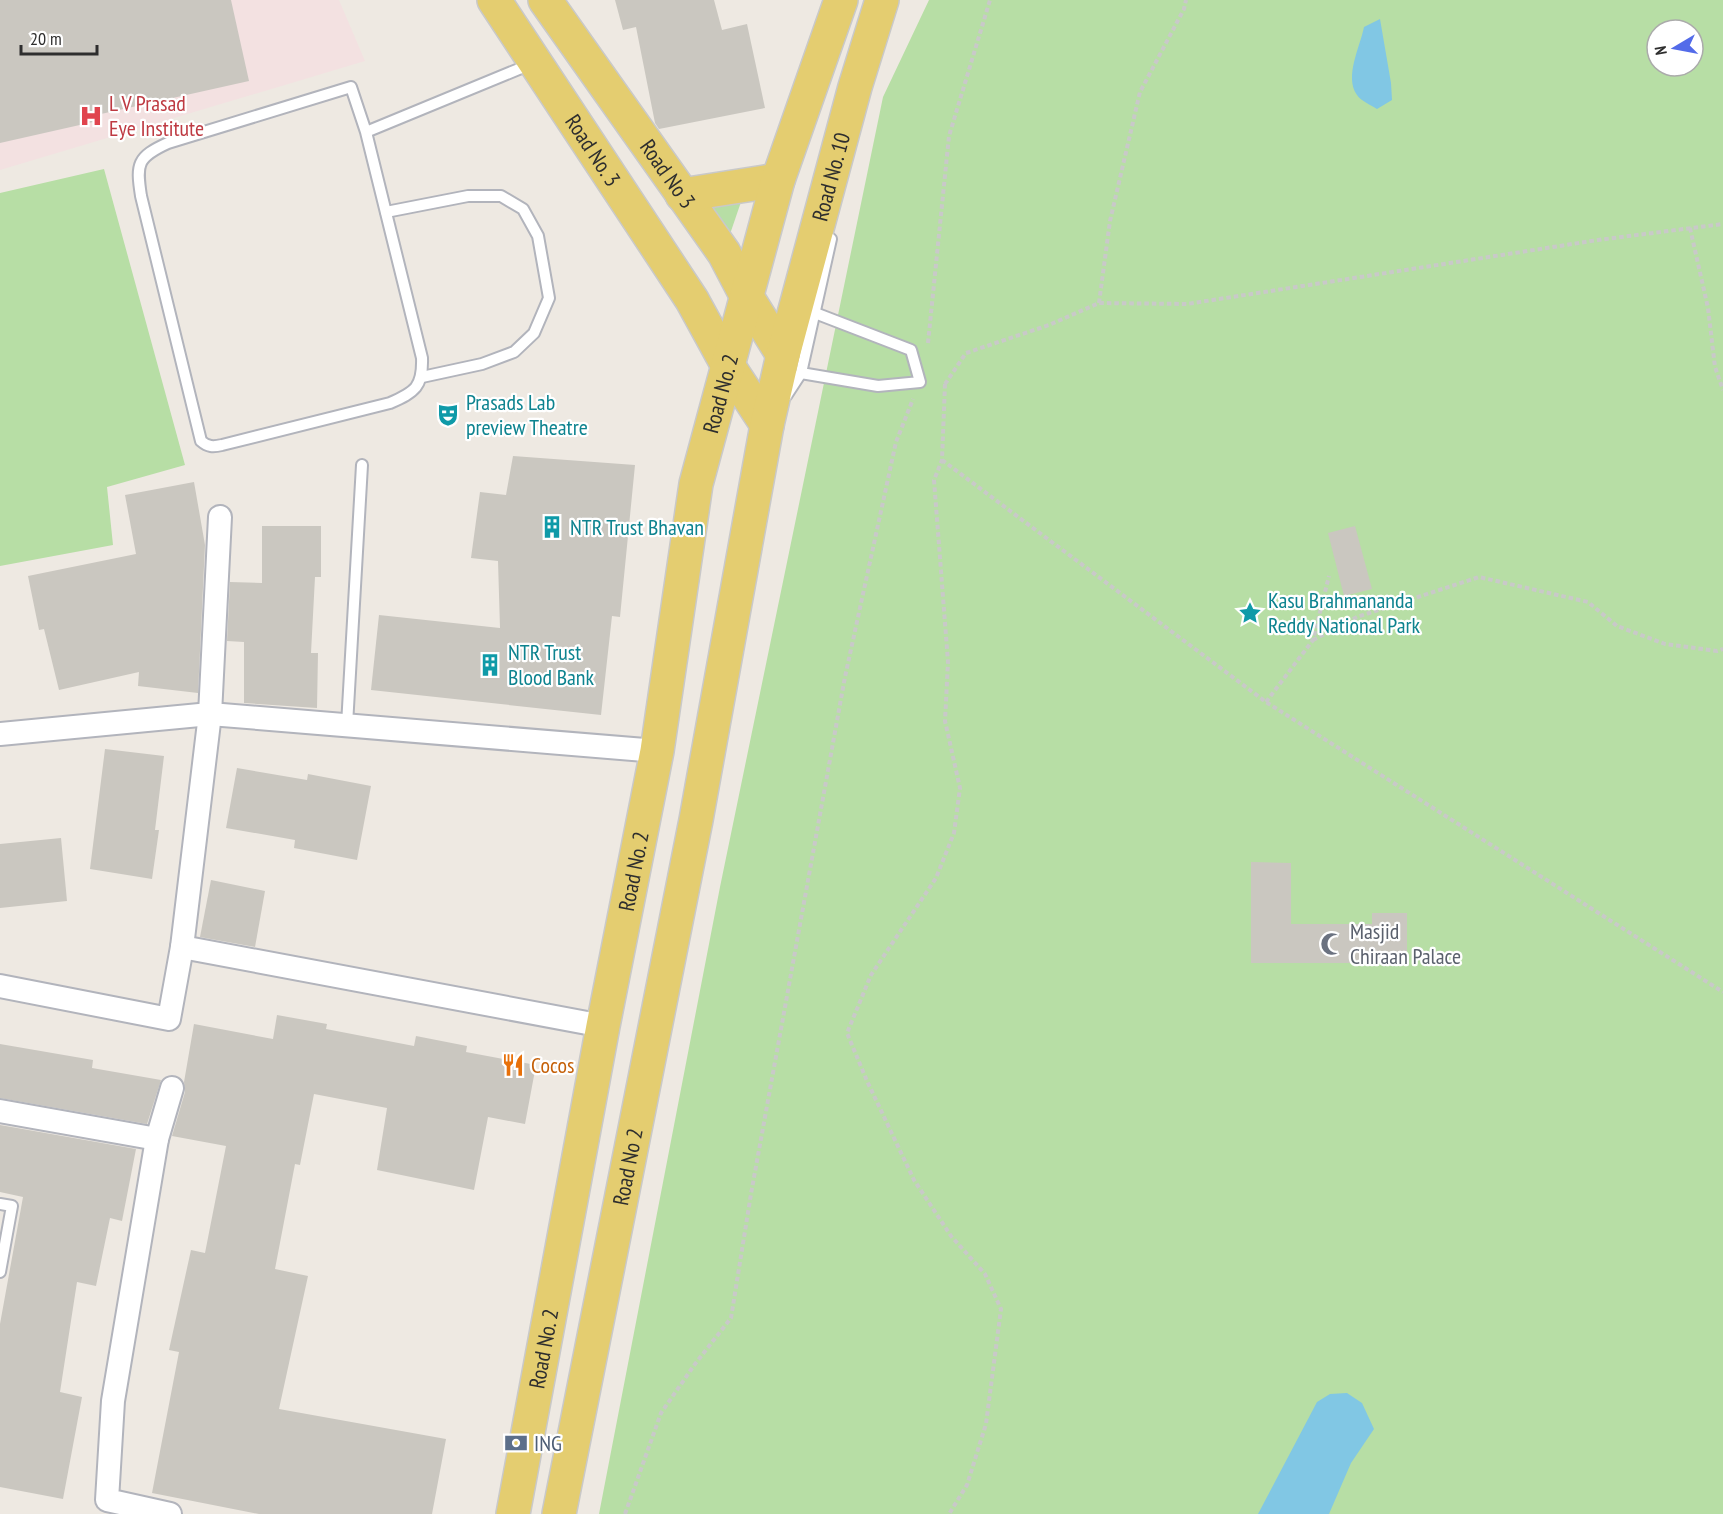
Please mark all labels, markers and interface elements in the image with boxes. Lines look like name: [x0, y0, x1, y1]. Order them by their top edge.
scale bar: [21, 18, 98, 56]
north arrow: [1645, 18, 1705, 78]
text: 20 m: [30, 27, 62, 50]
text: N: [1650, 45, 1671, 57]
place label: L V Prasad Eye Institute: [109, 89, 204, 142]
hospital icon: L V Prasad Eye Institute: [78, 103, 104, 129]
street label: Road No. 3: [559, 109, 627, 192]
street label: Road No. 10: [806, 129, 856, 224]
street label: Road No 3: [634, 134, 702, 214]
street label: Road No. 2: [696, 351, 744, 436]
place label: Prasads Lab preview Theatre: [466, 388, 588, 441]
theatre icon: Prasads Lab preview Theatre: [435, 402, 461, 428]
place label: NTR Trust Bhavan: [570, 513, 704, 541]
building icon: NTR Trust Bhavan: [539, 514, 565, 540]
place label: Kasu Brahmananda Reddy National Park: [1268, 586, 1421, 639]
place icon: Kasu Brahmananda Reddy National Park: [1237, 600, 1263, 626]
place label: NTR Trust Blood Bank: [508, 638, 595, 691]
building icon: NTR Trust Blood Bank: [477, 652, 503, 678]
street label: Road No. 2: [612, 829, 655, 913]
place label: Masjid Chiraan Palace: [1350, 917, 1461, 970]
mosque icon: Masjid Chiraan Palace: [1319, 931, 1345, 957]
place label: Cocos: [531, 1051, 574, 1079]
restaurant icon: Cocos: [500, 1052, 526, 1078]
street label: Road No 2: [606, 1126, 649, 1208]
street label: Road No. 2: [522, 1307, 565, 1391]
place label: ING: [534, 1429, 562, 1457]
bank icon: ING: [503, 1430, 529, 1456]

